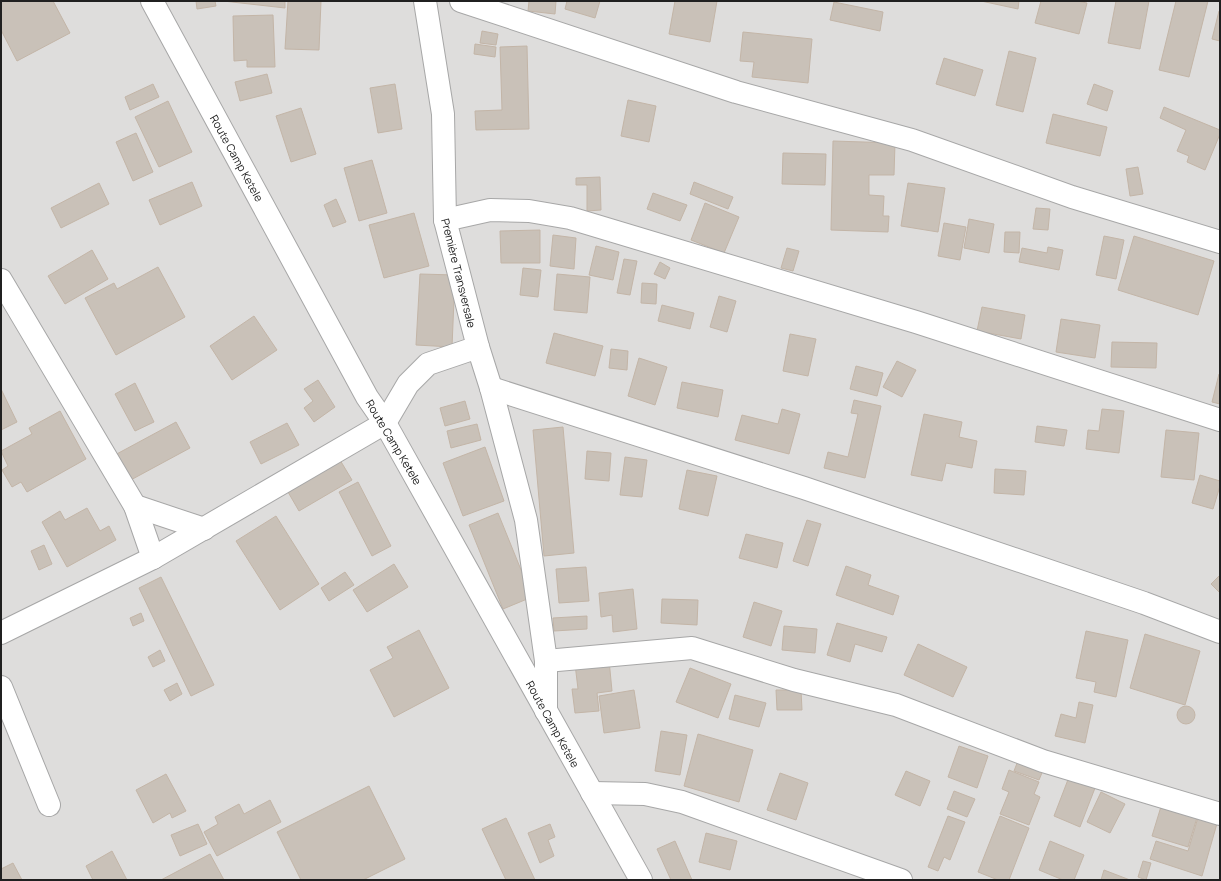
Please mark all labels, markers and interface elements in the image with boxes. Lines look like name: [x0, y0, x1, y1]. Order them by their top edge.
street label: Route Camp Ketele: [207, 112, 267, 205]
street label: Première Transversale: [438, 217, 480, 330]
street label: Route Camp Ketele: [363, 397, 426, 488]
street label: Route Camp Ketele: [523, 678, 583, 771]

